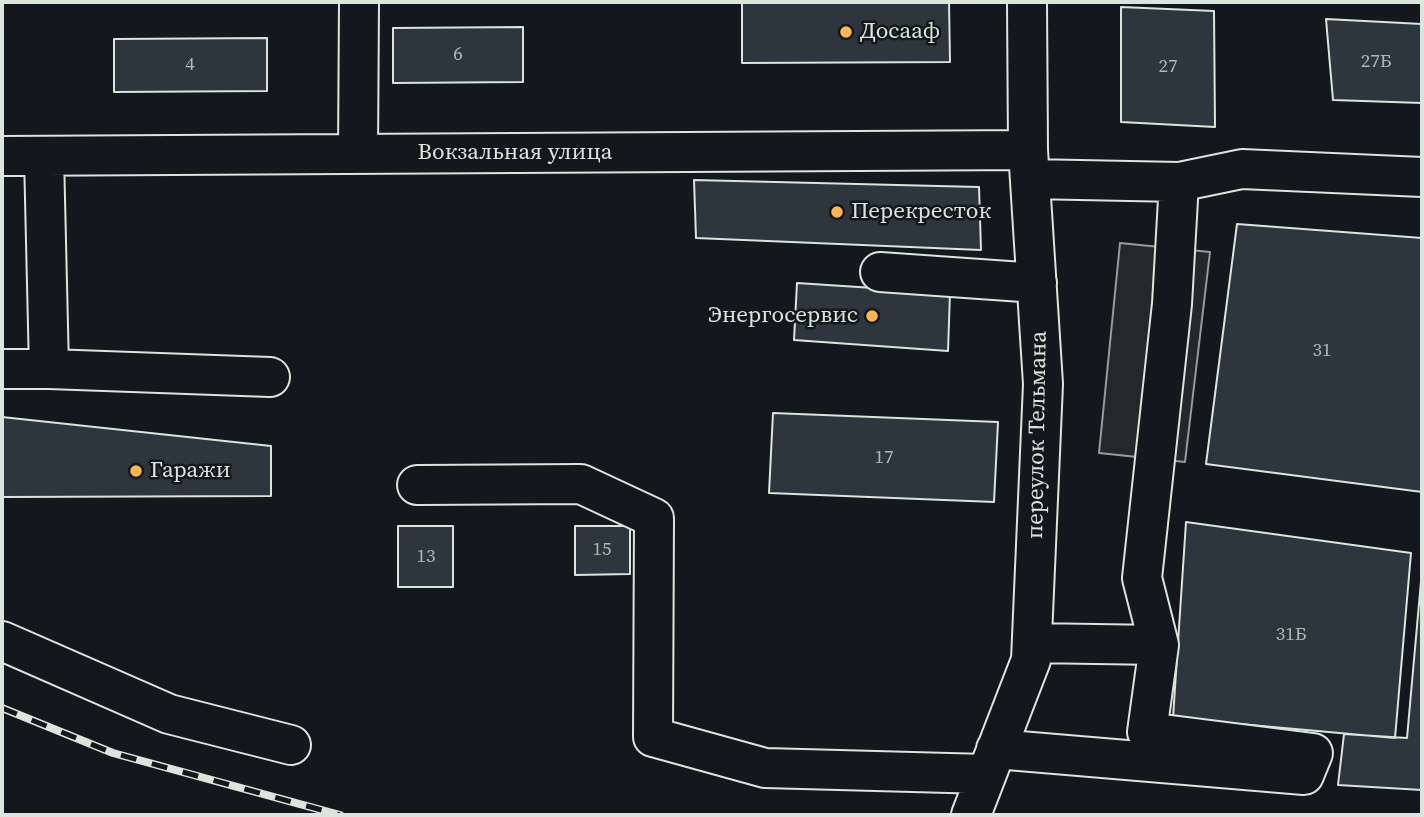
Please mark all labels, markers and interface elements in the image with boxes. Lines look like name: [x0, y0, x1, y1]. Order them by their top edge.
place label: Досааф: [860, 18, 940, 46]
marker: Досааф: [838, 24, 854, 40]
house number: 6: [453, 44, 463, 66]
house number: 27Б: [1361, 51, 1391, 73]
house number: 4: [185, 54, 195, 76]
house number: 27: [1159, 56, 1177, 78]
street label: Вокзальная улица: [418, 139, 612, 167]
place label: Перекресток: [851, 198, 991, 226]
marker: Перекресток: [829, 204, 845, 220]
place label: Энергосервис: [708, 302, 858, 330]
marker: Энергосервис: [864, 308, 880, 324]
street label: переулок Тельмана: [1022, 331, 1054, 539]
house number: 31: [1313, 340, 1331, 362]
house number: 17: [875, 447, 893, 469]
place label: Гаражи: [150, 457, 231, 485]
marker: Гаражи: [128, 463, 144, 479]
house number: 15: [593, 539, 611, 561]
house number: 13: [417, 546, 435, 568]
house number: 31Б: [1276, 624, 1306, 646]

